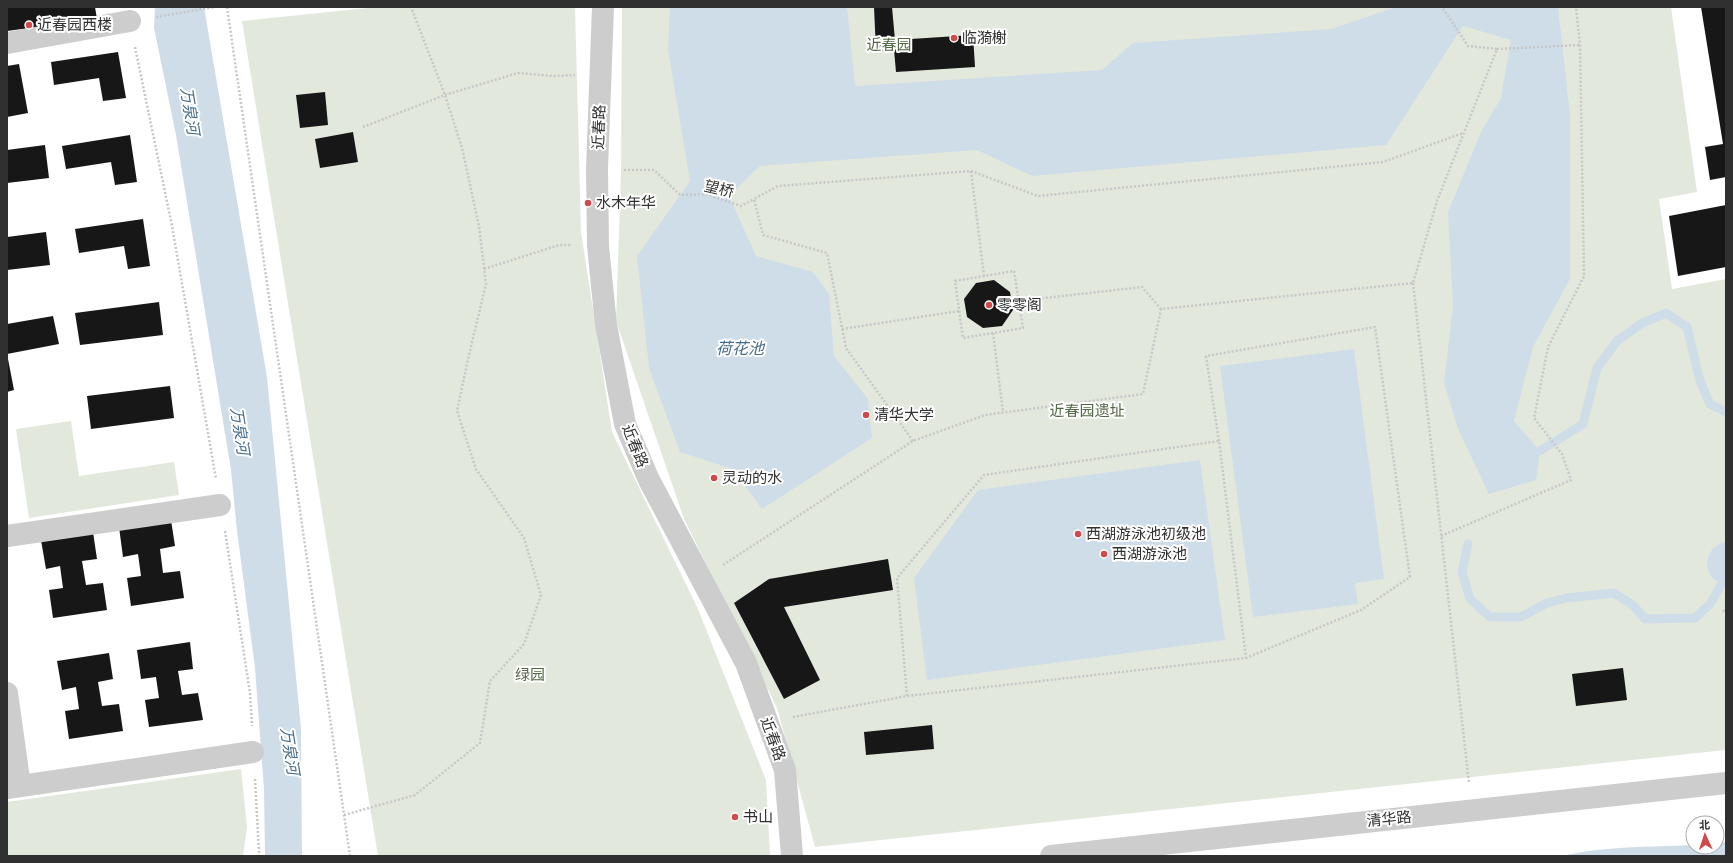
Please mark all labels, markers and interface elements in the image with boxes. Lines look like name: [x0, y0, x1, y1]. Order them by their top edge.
place label: 近春园西楼: [37, 16, 112, 34]
marker: 近春园西楼: [24, 20, 34, 30]
place label: 临漪榭: [962, 29, 1007, 47]
marker: 临漪榭: [949, 33, 959, 43]
park label: 近春园: [866, 36, 912, 54]
water label: 万泉河: [177, 86, 204, 139]
street label: 近春路: [589, 104, 609, 150]
street label: 望桥: [702, 177, 736, 201]
place label: 水木年华: [596, 194, 656, 212]
marker: 水木年华: [583, 198, 593, 208]
place label: 零零阁: [997, 296, 1042, 314]
marker: 零零阁: [984, 300, 994, 310]
water label: 荷花池: [716, 339, 766, 358]
park label: 近春园遗址: [1049, 402, 1125, 420]
water label: 万泉河: [227, 406, 254, 459]
place label: 清华大学: [874, 406, 934, 424]
marker: 清华大学: [861, 410, 871, 420]
street label: 近春路: [618, 422, 652, 470]
place label: 灵动的水: [722, 469, 782, 487]
marker: 灵动的水: [709, 473, 719, 483]
place label: 西湖游泳池初级池: [1086, 525, 1206, 543]
marker: 西湖游泳池初级池: [1073, 529, 1083, 539]
place label: 西湖游泳池: [1112, 545, 1187, 563]
marker: 西湖游泳池: [1099, 549, 1109, 559]
park label: 绿园: [515, 666, 545, 684]
street label: 近春路: [757, 715, 789, 763]
water label: 万泉河: [277, 726, 304, 779]
place label: 书山: [743, 808, 773, 826]
street label: 清华路: [1366, 808, 1412, 830]
marker: 书山: [730, 812, 740, 822]
north arrow: [1685, 815, 1725, 855]
text: 北: [1699, 818, 1710, 832]

